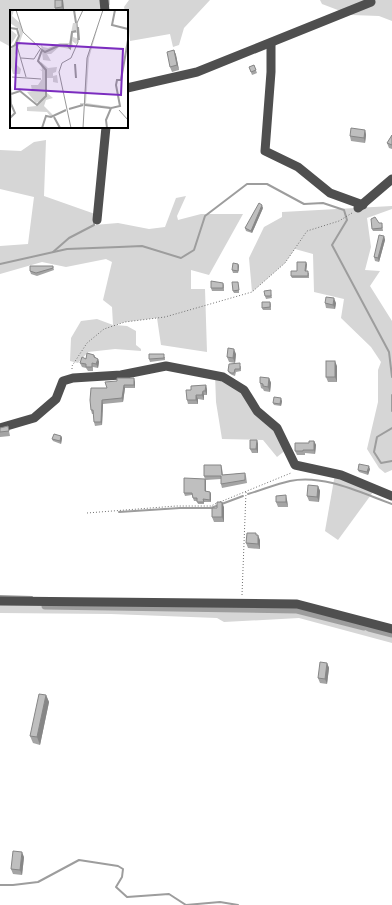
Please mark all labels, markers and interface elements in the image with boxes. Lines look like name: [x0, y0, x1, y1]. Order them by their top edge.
inset map: [10, 10, 128, 128]

